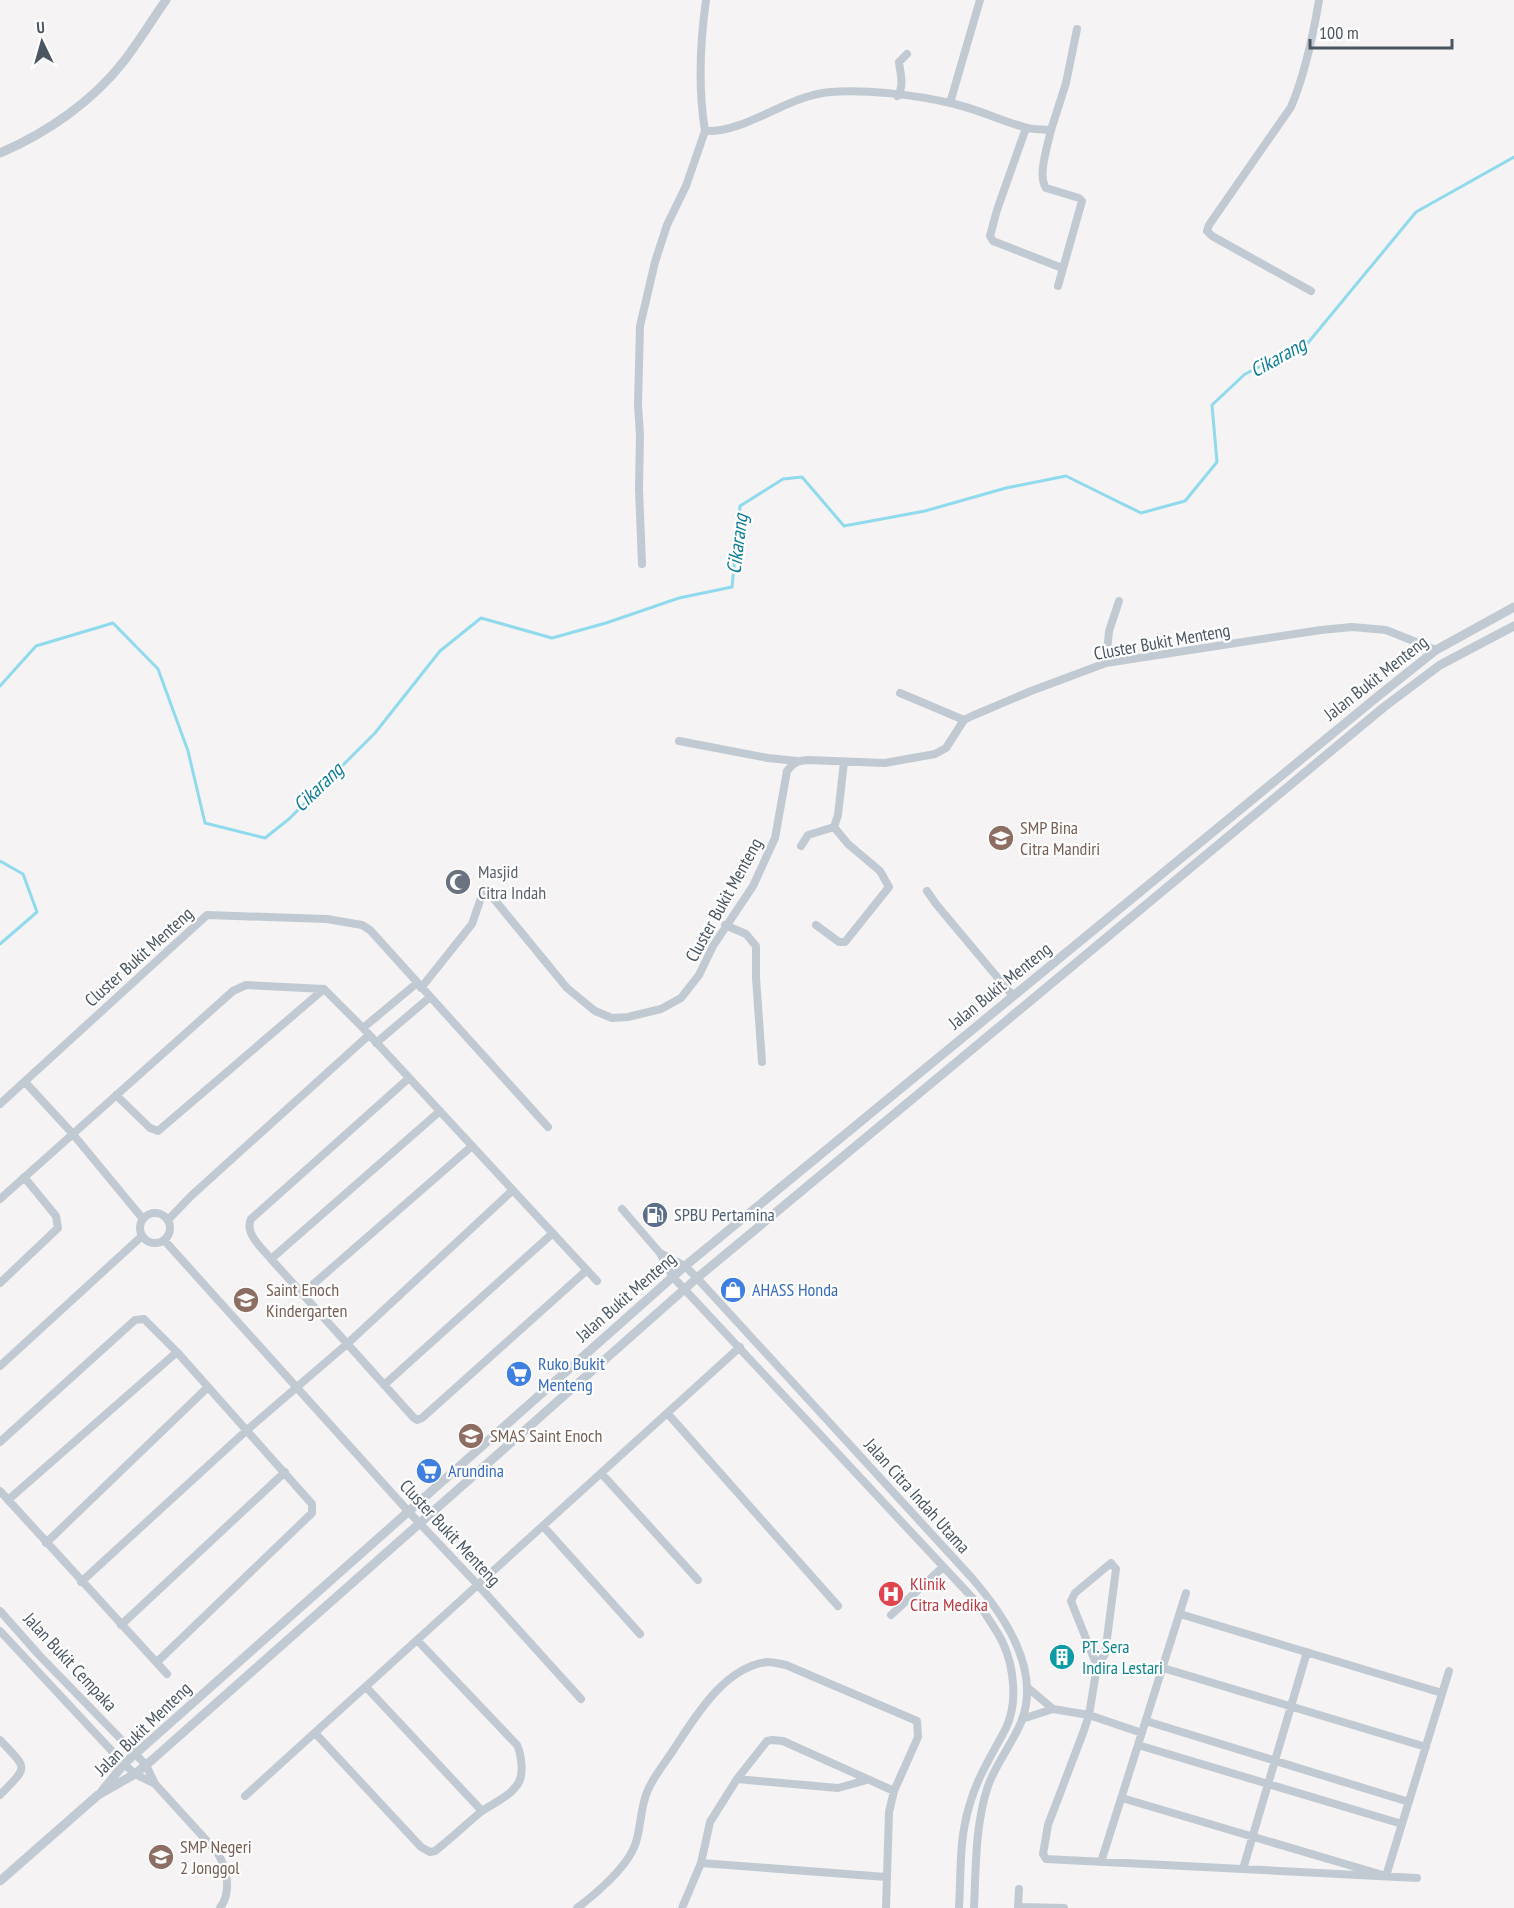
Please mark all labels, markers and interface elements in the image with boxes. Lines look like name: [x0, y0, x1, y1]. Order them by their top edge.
north arrow: [12, 12, 72, 72]
scale bar: [1310, 12, 1452, 50]
text: U: [36, 17, 46, 37]
text: 100 m: [1319, 21, 1359, 44]
water label: Cikarang: [1245, 330, 1312, 383]
water label: Cikarang: [720, 511, 754, 575]
street label: Cluster Bukit Menteng: [1092, 618, 1232, 665]
street label: Jalan Bukit Menteng: [1318, 630, 1432, 726]
water label: Cikarang: [287, 756, 350, 817]
place label: SMP Bina Citra Mandiri: [1020, 816, 1100, 860]
school or university icon: SMP Bina Citra Mandiri: [986, 823, 1016, 853]
street label: Cluster Bukit Menteng: [680, 834, 767, 966]
place label: Masjid Citra Indah: [478, 860, 546, 904]
mosque icon: Masjid Citra Indah: [443, 867, 473, 897]
street label: Cluster Bukit Menteng: [80, 902, 198, 1011]
street label: Jalan Bukit Menteng: [943, 937, 1056, 1035]
fuel station icon: SPBU Pertamina: [640, 1200, 670, 1230]
place label: SPBU Pertamina: [674, 1203, 775, 1226]
street label: Jalan Bukit Menteng: [570, 1247, 681, 1347]
shop icon: AHASS Honda: [718, 1275, 748, 1305]
place label: Saint Enoch Kindergarten: [266, 1278, 347, 1322]
place label: AHASS Honda: [752, 1278, 838, 1301]
school or university icon: Saint Enoch Kindergarten: [231, 1285, 261, 1315]
place label: Ruko Bukit Menteng: [538, 1352, 605, 1396]
supermarket icon: Ruko Bukit Menteng: [504, 1359, 534, 1389]
school or university icon: SMAS Saint Enoch: [456, 1421, 486, 1451]
place label: SMAS Saint Enoch: [490, 1424, 602, 1447]
street label: Jalan Citra Indah Utama: [859, 1433, 975, 1558]
supermarket icon: Arundina: [414, 1456, 444, 1486]
place label: Arundina: [448, 1459, 504, 1482]
street label: Cluster Bukit Menteng: [395, 1474, 506, 1591]
place label: Klinik Citra Medika: [910, 1572, 988, 1616]
hospital icon: Klinik Citra Medika: [876, 1579, 906, 1609]
street label: Jalan Bukit Cempaka: [18, 1607, 122, 1716]
place label: PT. Sera Indira Lestari: [1082, 1635, 1163, 1679]
building icon: PT. Sera Indira Lestari: [1047, 1642, 1077, 1672]
street label: Jalan Bukit Menteng: [89, 1677, 196, 1781]
place label: SMP Negeri 2 Jonggol: [180, 1835, 252, 1879]
school or university icon: SMP Negeri 2 Jonggol: [146, 1842, 176, 1872]

